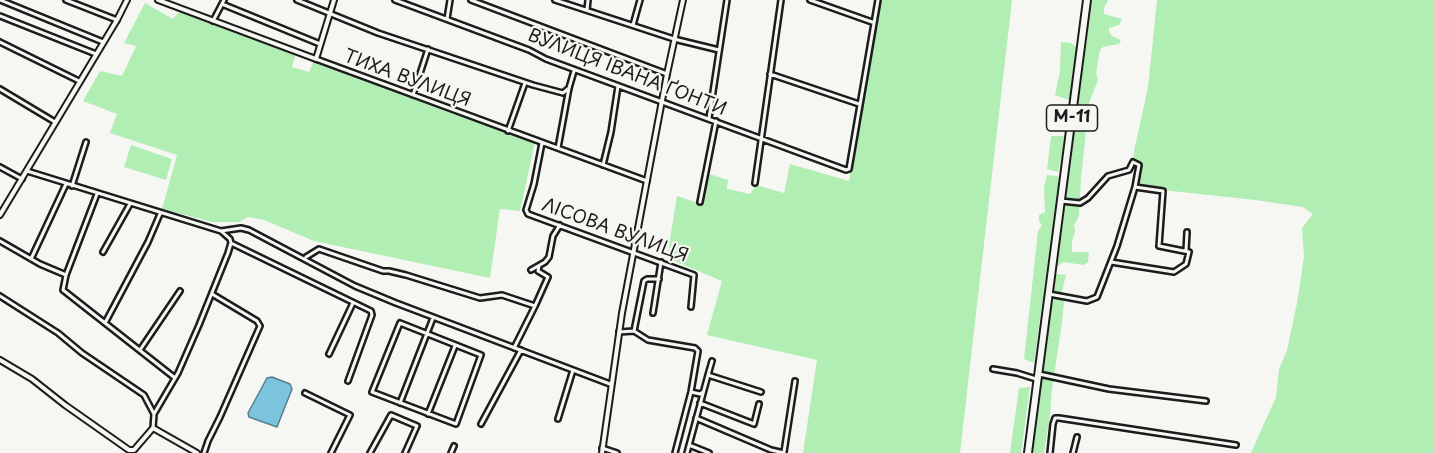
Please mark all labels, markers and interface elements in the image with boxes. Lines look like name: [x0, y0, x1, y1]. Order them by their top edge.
street label: ВУЛИЦЯ ІВАНА ҐОНТИ: [525, 25, 729, 121]
street label: ТИХА ВУЛИЦЯ: [341, 46, 473, 112]
road number: М-11: [1046, 105, 1098, 131]
street label: ЛІСОВА ВУЛИЦЯ: [539, 195, 691, 267]

